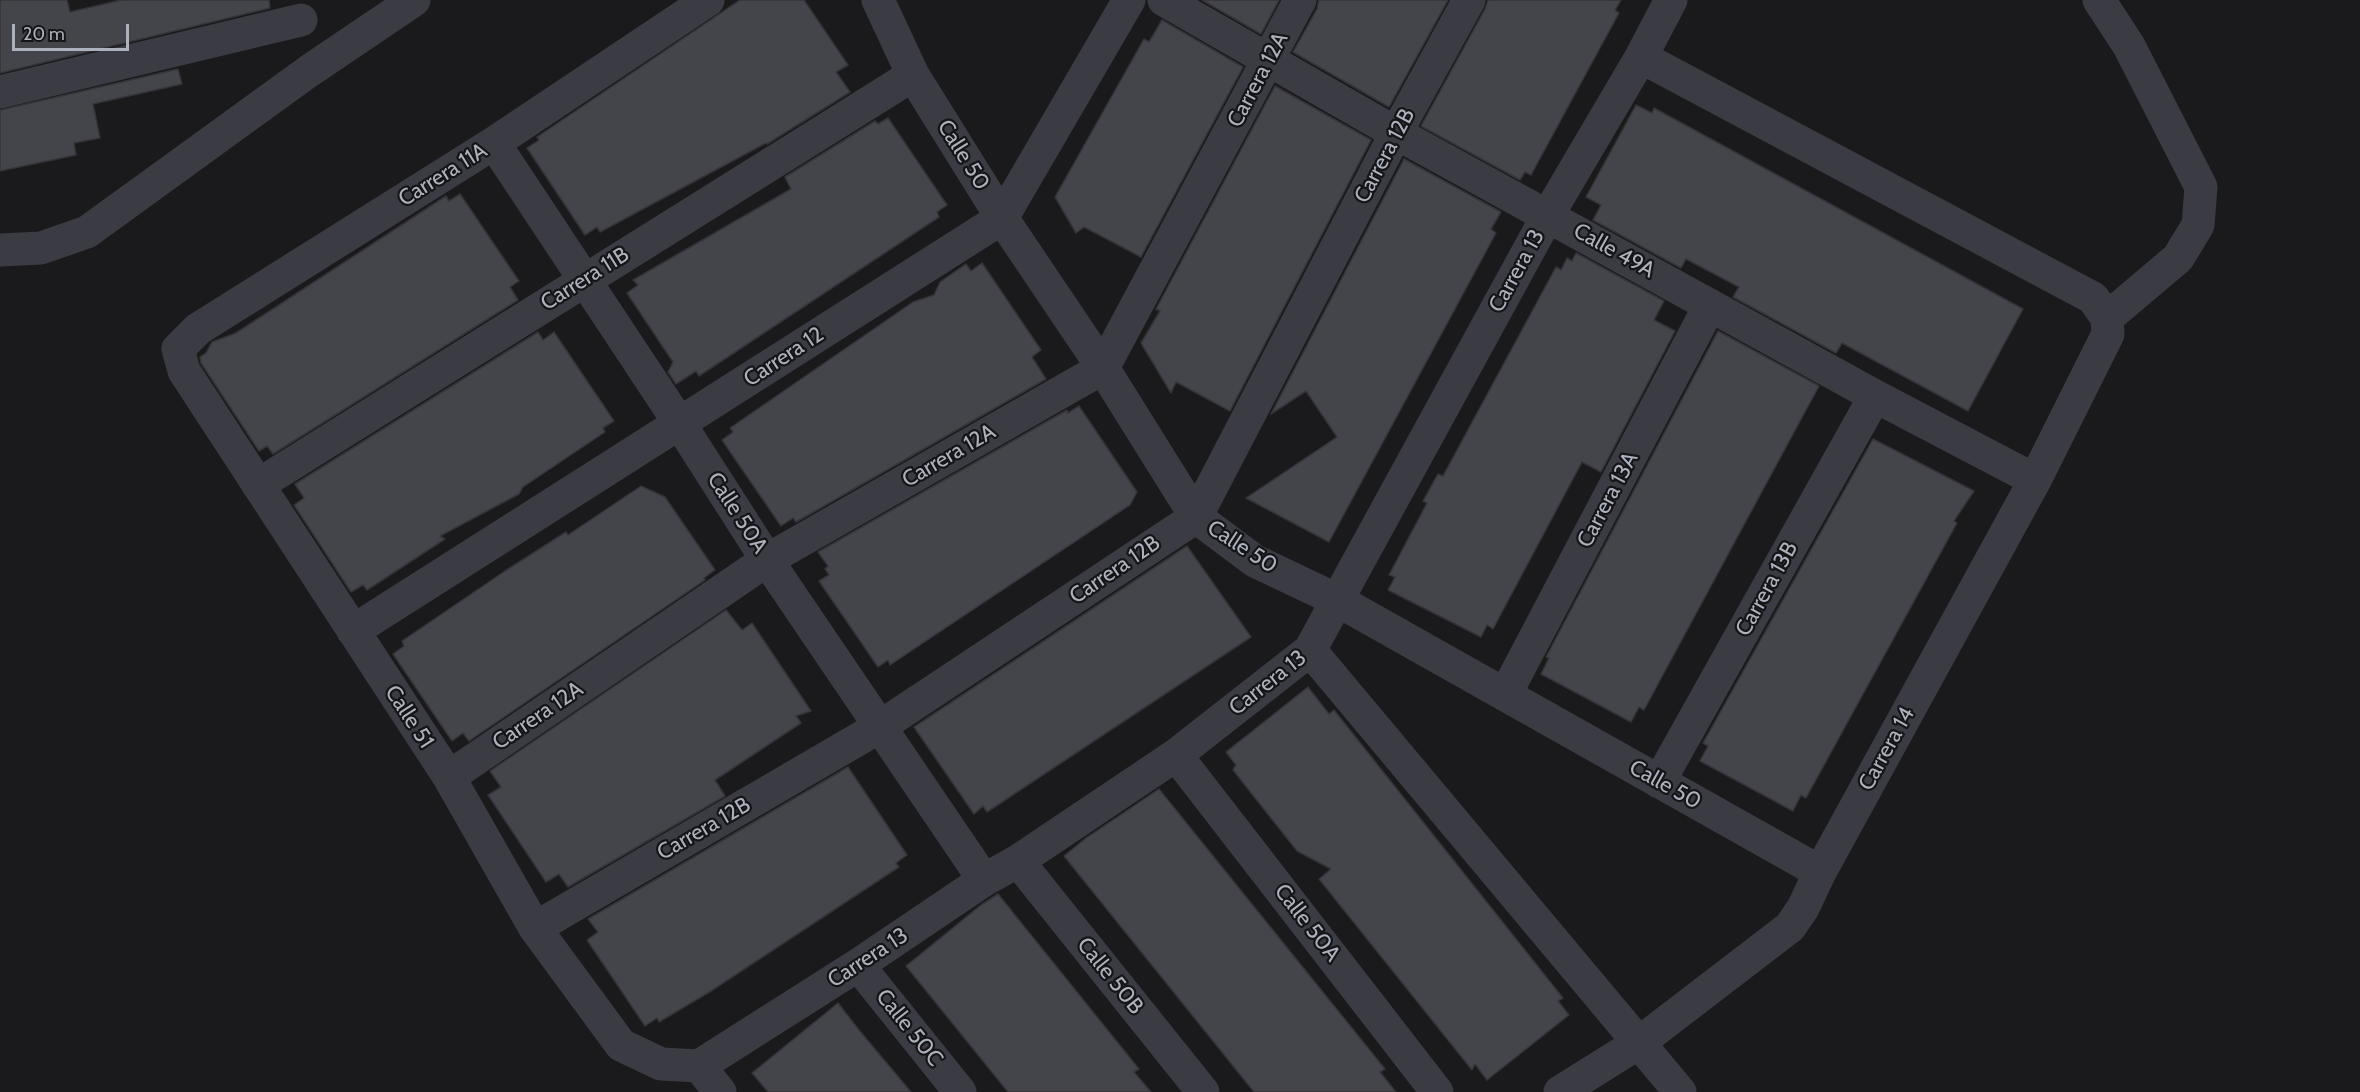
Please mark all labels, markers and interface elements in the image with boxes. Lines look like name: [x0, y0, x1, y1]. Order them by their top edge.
scale bar: [15, 12, 132, 50]
text: 20 m: [23, 23, 65, 45]
street label: Carrera 12A: [1222, 28, 1294, 132]
street label: Carrera 12B: [1349, 104, 1421, 208]
street label: Calle 50: [931, 115, 995, 195]
street label: Carrera 11A: [394, 138, 492, 212]
street label: Calle 49A: [1569, 218, 1659, 284]
street label: Carrera 13: [1484, 225, 1550, 317]
street label: Carrera 11B: [536, 242, 634, 316]
street label: Carrera 12: [739, 321, 829, 393]
street label: Carrera 12A: [898, 419, 1000, 493]
street label: Carrera 13A: [1572, 448, 1644, 552]
street label: Calle 50A: [701, 468, 773, 558]
street label: Calle 50: [1202, 515, 1282, 579]
street label: Carrera 12B: [1065, 530, 1165, 610]
street label: Carrera 13B: [1730, 537, 1804, 641]
street label: Carrera 13: [1224, 645, 1312, 721]
street label: Carrera 12A: [488, 676, 588, 756]
street label: Calle 51: [379, 681, 439, 753]
street label: Carrera 14: [1853, 703, 1921, 795]
street label: Calle 50: [1625, 755, 1705, 815]
street label: Carrera 12B: [653, 792, 755, 866]
street label: Calle 50A: [1269, 879, 1345, 967]
street label: Carrera 13: [823, 922, 913, 994]
street label: Calle 50B: [1071, 932, 1149, 1020]
street label: Calle 50C: [870, 984, 948, 1072]

